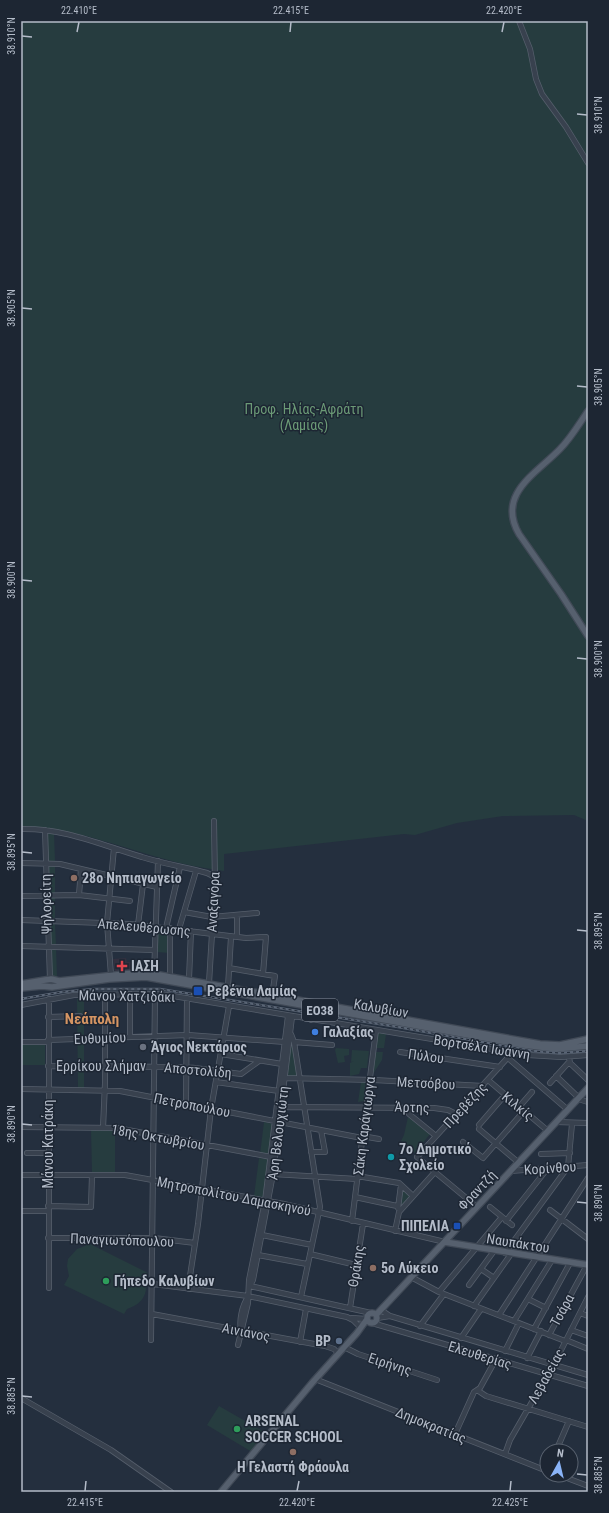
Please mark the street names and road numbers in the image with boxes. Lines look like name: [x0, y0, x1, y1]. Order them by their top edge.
street label: Αναξαγόρα: [203, 871, 223, 933]
street label: Ψηλορείτη: [37, 874, 55, 934]
street label: Απελευθέρωσης: [97, 915, 191, 939]
street label: Μάνου Χατζιδάκι: [78, 987, 176, 1005]
street label: Καλυβίων: [352, 995, 410, 1021]
road number: ΕΟ38: [302, 999, 338, 1021]
street label: Ευθυμίου: [74, 1029, 127, 1047]
street label: Βορτσέλα Ιωάννη: [433, 1031, 531, 1063]
street label: Πύλου: [407, 1046, 445, 1066]
street label: Ερρίκου Σλήμαν: [56, 1058, 146, 1074]
street label: Αποστολίδη: [164, 1059, 232, 1081]
street label: Μετσόβου: [396, 1073, 456, 1093]
street label: Σάκη Καράγιωργα: [350, 1075, 378, 1176]
street label: Πρεβέζης: [440, 1079, 490, 1131]
street label: Άρη Βελουχιώτη: [264, 1085, 292, 1181]
street label: Κιλκίς: [499, 1088, 537, 1124]
street label: Πετροπούλου: [152, 1090, 232, 1120]
street label: Άρτης: [394, 1098, 430, 1116]
street label: Μάνου Κατράκη: [40, 1100, 56, 1188]
street label: 18ης Οκτωβρίου: [110, 1121, 206, 1153]
street label: Κορίνθου: [523, 1158, 577, 1178]
street label: Φραντζή: [455, 1167, 499, 1213]
street label: Μητροπολίτου Δαμασκηνού: [156, 1173, 313, 1219]
street label: Παναγιωτόπουλου: [70, 1230, 174, 1250]
street label: Ναυπάκτου: [485, 1230, 551, 1256]
street label: Θράκης: [345, 1244, 367, 1288]
street label: Τσάρα: [547, 1291, 577, 1329]
street label: Αινιάνος: [221, 1320, 271, 1344]
street label: Ελευθερίας: [446, 1338, 514, 1372]
street label: Λεβαδείας: [524, 1346, 568, 1406]
street label: Ειρήνης: [366, 1349, 414, 1379]
street label: Δημοκρατίας: [393, 1404, 469, 1446]

